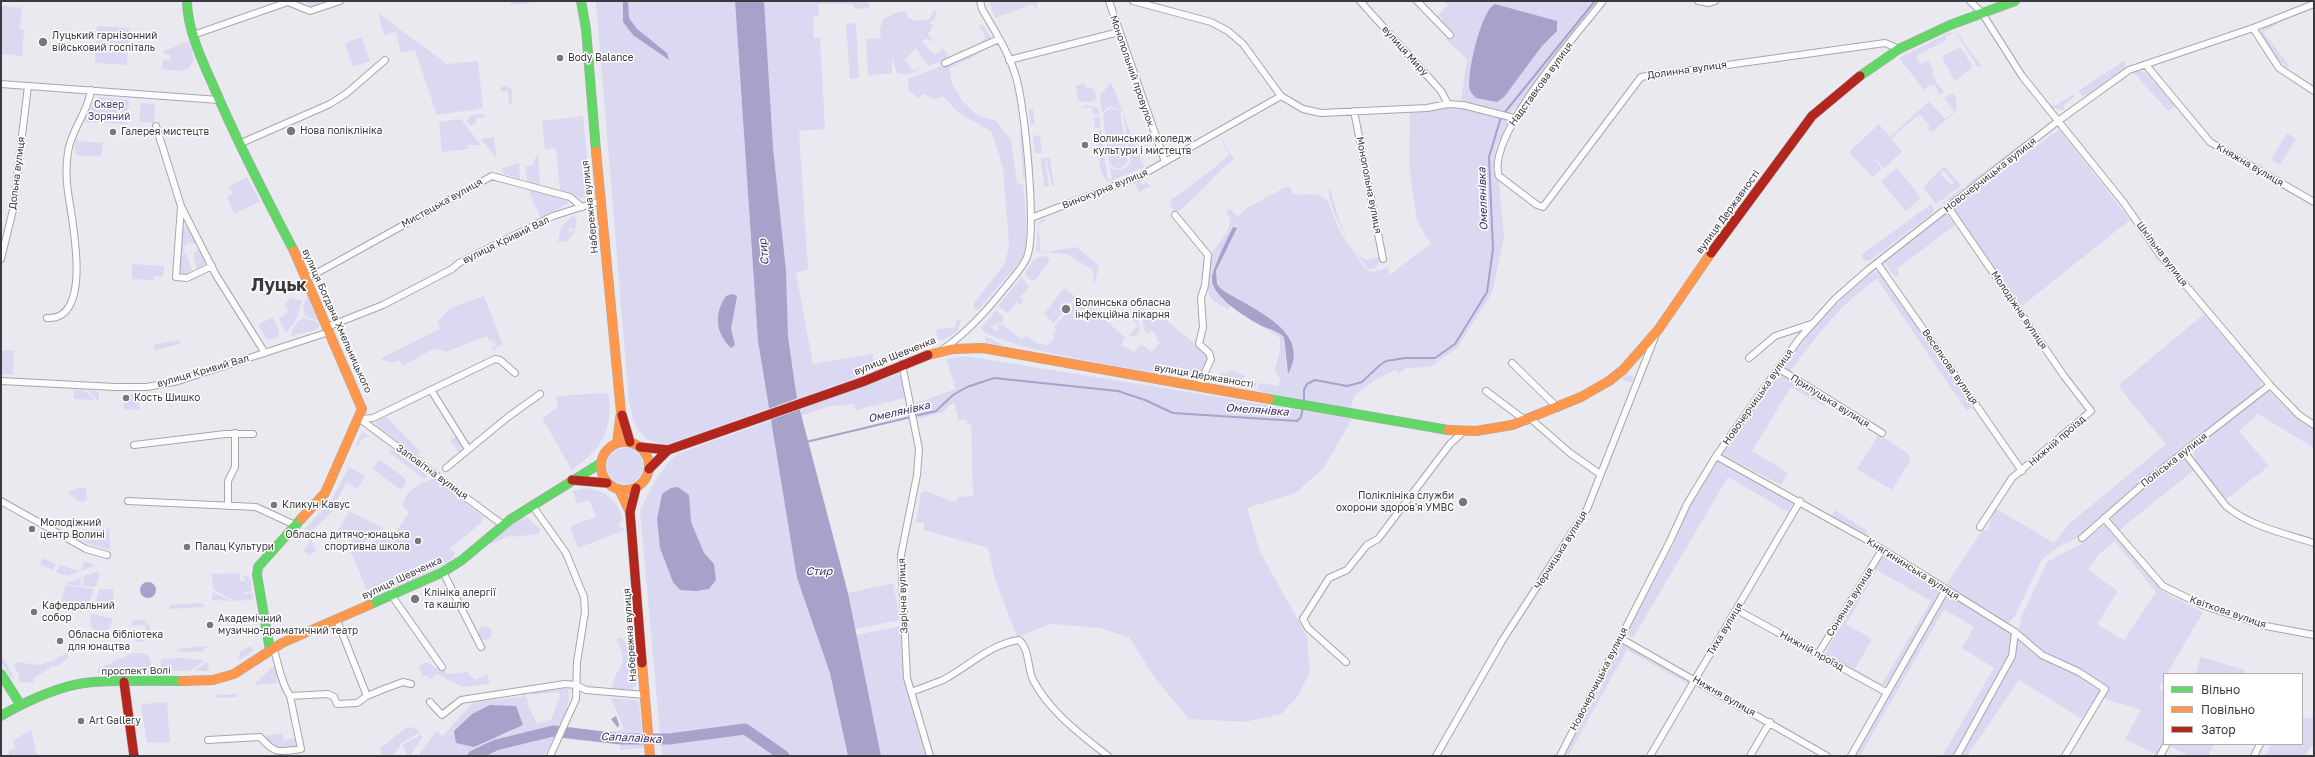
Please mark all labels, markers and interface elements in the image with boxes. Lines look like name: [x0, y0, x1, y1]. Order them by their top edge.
street label: Монопольний провулок: [1107, 14, 1157, 128]
street label: вулиця Миру: [1379, 23, 1431, 79]
place label: Луцький гарнізонний військовий госпіталь: [52, 30, 157, 54]
marker: Луцький гарнізонний військовий госпіталь: [37, 36, 49, 48]
street label: Надставкова вулиця: [1506, 40, 1576, 128]
place label: Body Balance: [568, 52, 634, 64]
marker: Body Balance: [555, 53, 565, 63]
street label: Долинна вулиця: [1646, 58, 1728, 82]
park label: Сквер Зоряний: [88, 99, 130, 122]
marker: Нова поліклініка: [285, 125, 297, 137]
place label: Нова поліклініка: [300, 125, 382, 137]
place label: Галерея мистецтв: [121, 126, 209, 138]
marker: Галерея мистецтв: [108, 127, 118, 137]
place label: Волинський коледж культури і мистецтв: [1093, 133, 1192, 156]
street label: Монопольна вулиця: [1354, 135, 1384, 235]
street label: Новочерчицька вулиця: [1941, 135, 2039, 215]
street label: Дольна вулиця: [7, 136, 27, 210]
marker: Волинський коледж культури і мистецтв: [1080, 140, 1090, 150]
street label: Княжна вулиця: [2214, 141, 2286, 189]
street label: Набережна вулиця: [579, 160, 601, 254]
street label: Винокурна вулиця: [1060, 166, 1150, 212]
water label: Омелянівка: [1475, 167, 1491, 231]
street label: вулиця Державності: [1694, 168, 1762, 256]
street label: Мистецька вулиця: [399, 176, 485, 230]
street label: вулиця Кривий Вал: [461, 214, 551, 266]
street label: Шкільна вулиця: [2134, 219, 2190, 289]
water label: Стир: [756, 238, 772, 266]
street label: вулиця Богдана Хмельницького: [300, 247, 374, 395]
street label: Молодіжна вулиця: [1988, 268, 2050, 352]
district label: Луцьк: [251, 274, 307, 296]
place label: Волинська обласна інфекційна лікарня: [1075, 297, 1171, 320]
marker: Волинська обласна інфекційна лікарня: [1060, 303, 1072, 315]
street label: Веселкова вулиця: [1919, 327, 1981, 407]
street label: вулиця Шевченка: [852, 334, 938, 378]
street label: Новочерчицька вулиця: [1720, 347, 1796, 447]
street label: вулиця Кривий Вал: [156, 352, 250, 390]
street label: вулиця Державності: [1153, 361, 1255, 391]
street label: Прилуцька вулиця: [1788, 372, 1872, 430]
place label: Кость Шишко: [134, 392, 200, 404]
marker: Кость Шишко: [121, 393, 131, 403]
water label: Омелянівка: [867, 398, 931, 426]
water label: Омелянівка: [1225, 401, 1289, 419]
street label: Нижній проїзд: [2026, 413, 2088, 469]
street label: Поліська вулиця: [2138, 430, 2210, 490]
street label: Заповітна вулиця: [394, 442, 470, 502]
place label: Поліклініка служби охорони здоров'я УМВС: [1336, 490, 1454, 514]
marker: Поліклініка служби охорони здоров'я УМВС: [1457, 496, 1469, 508]
place label: Кликун Кавус: [282, 499, 350, 511]
marker: Кликун Кавус: [269, 500, 279, 510]
street label: Черчицька вулиця: [1532, 509, 1590, 591]
place label: Молодіжний центр Волині: [40, 517, 105, 540]
marker: Молодіжний центр Волині: [27, 524, 37, 534]
place label: Обласна дитячо-юнацька спортивна школа: [285, 529, 410, 552]
marker: Обласна дитячо-юнацька спортивна школа: [413, 536, 423, 546]
street label: Княгининська вулиця: [1864, 536, 1962, 602]
place label: Палац Культури: [195, 541, 274, 553]
marker: Палац Культури: [182, 542, 192, 552]
street label: вулиця Шевченка: [360, 554, 444, 602]
street label: Зарічна вулиця: [896, 558, 910, 634]
water label: Стир: [806, 565, 832, 579]
street label: Сонячна вулиця: [1824, 565, 1876, 639]
place label: Клініка алергії та кашлю: [424, 587, 496, 610]
street label: Набережна вулиця: [621, 588, 639, 682]
marker: Клініка алергії та кашлю: [409, 593, 421, 605]
street label: Квіткова вулиця: [2188, 593, 2268, 631]
place label: Кафедральний собор: [42, 600, 115, 624]
street label: Тиха вулиця: [1704, 600, 1746, 658]
marker: Кафедральний собор: [29, 607, 39, 617]
place label: Академічний музично-драматичний театр: [218, 613, 358, 636]
marker: Академічний музично-драматичний театр: [205, 620, 215, 630]
street label: Новочерчицька вулиця: [1568, 625, 1630, 733]
street label: Нижній проїзд: [1778, 628, 1846, 674]
place label: Обласна бібліотека для юнацтва: [68, 629, 163, 652]
marker: Обласна бібліотека для юнацтва: [55, 636, 65, 646]
street label: проспект Волі: [101, 664, 171, 678]
street label: Нижня вулиця: [1690, 673, 1758, 719]
legend: [2163, 673, 2303, 745]
text: Вільно: [2201, 682, 2240, 697]
text: Повільно: [2201, 702, 2255, 717]
place label: Art Gallery: [89, 715, 141, 727]
marker: Art Gallery: [76, 716, 86, 726]
text: Затор: [2201, 722, 2236, 737]
water label: Сапалаївка: [600, 730, 662, 746]

